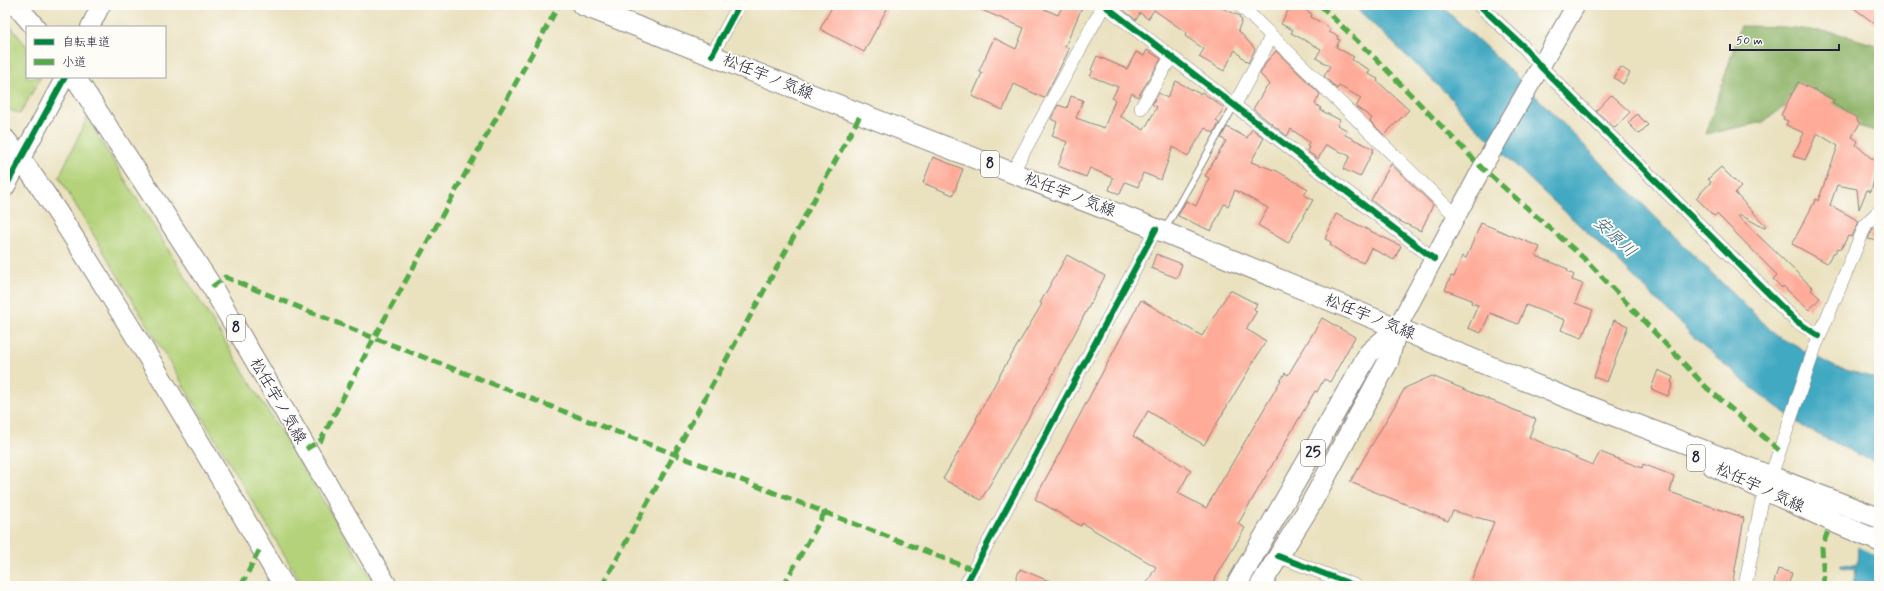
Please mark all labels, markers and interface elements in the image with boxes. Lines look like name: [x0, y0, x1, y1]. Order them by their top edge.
legend: [26, 26, 166, 78]
scale bar: [1730, 26, 1839, 52]
text: 50 m: [1736, 33, 1763, 49]
text: 自転車道: [62, 35, 110, 51]
street label: 松任宇ノ気線: [720, 49, 816, 105]
text: 小道: [62, 55, 86, 71]
road number: 8: [981, 151, 999, 177]
street label: 松任宇ノ気線: [1021, 168, 1119, 222]
water label: 安原川: [1589, 212, 1641, 262]
street label: 松任宇ノ気線: [1322, 289, 1418, 345]
road number: 8: [227, 315, 245, 341]
street label: 松任宇ノ気線: [245, 354, 311, 448]
road number: 25: [1301, 440, 1325, 466]
road number: 8: [1687, 445, 1705, 471]
street label: 松任宇ノ気線: [1712, 458, 1808, 518]

